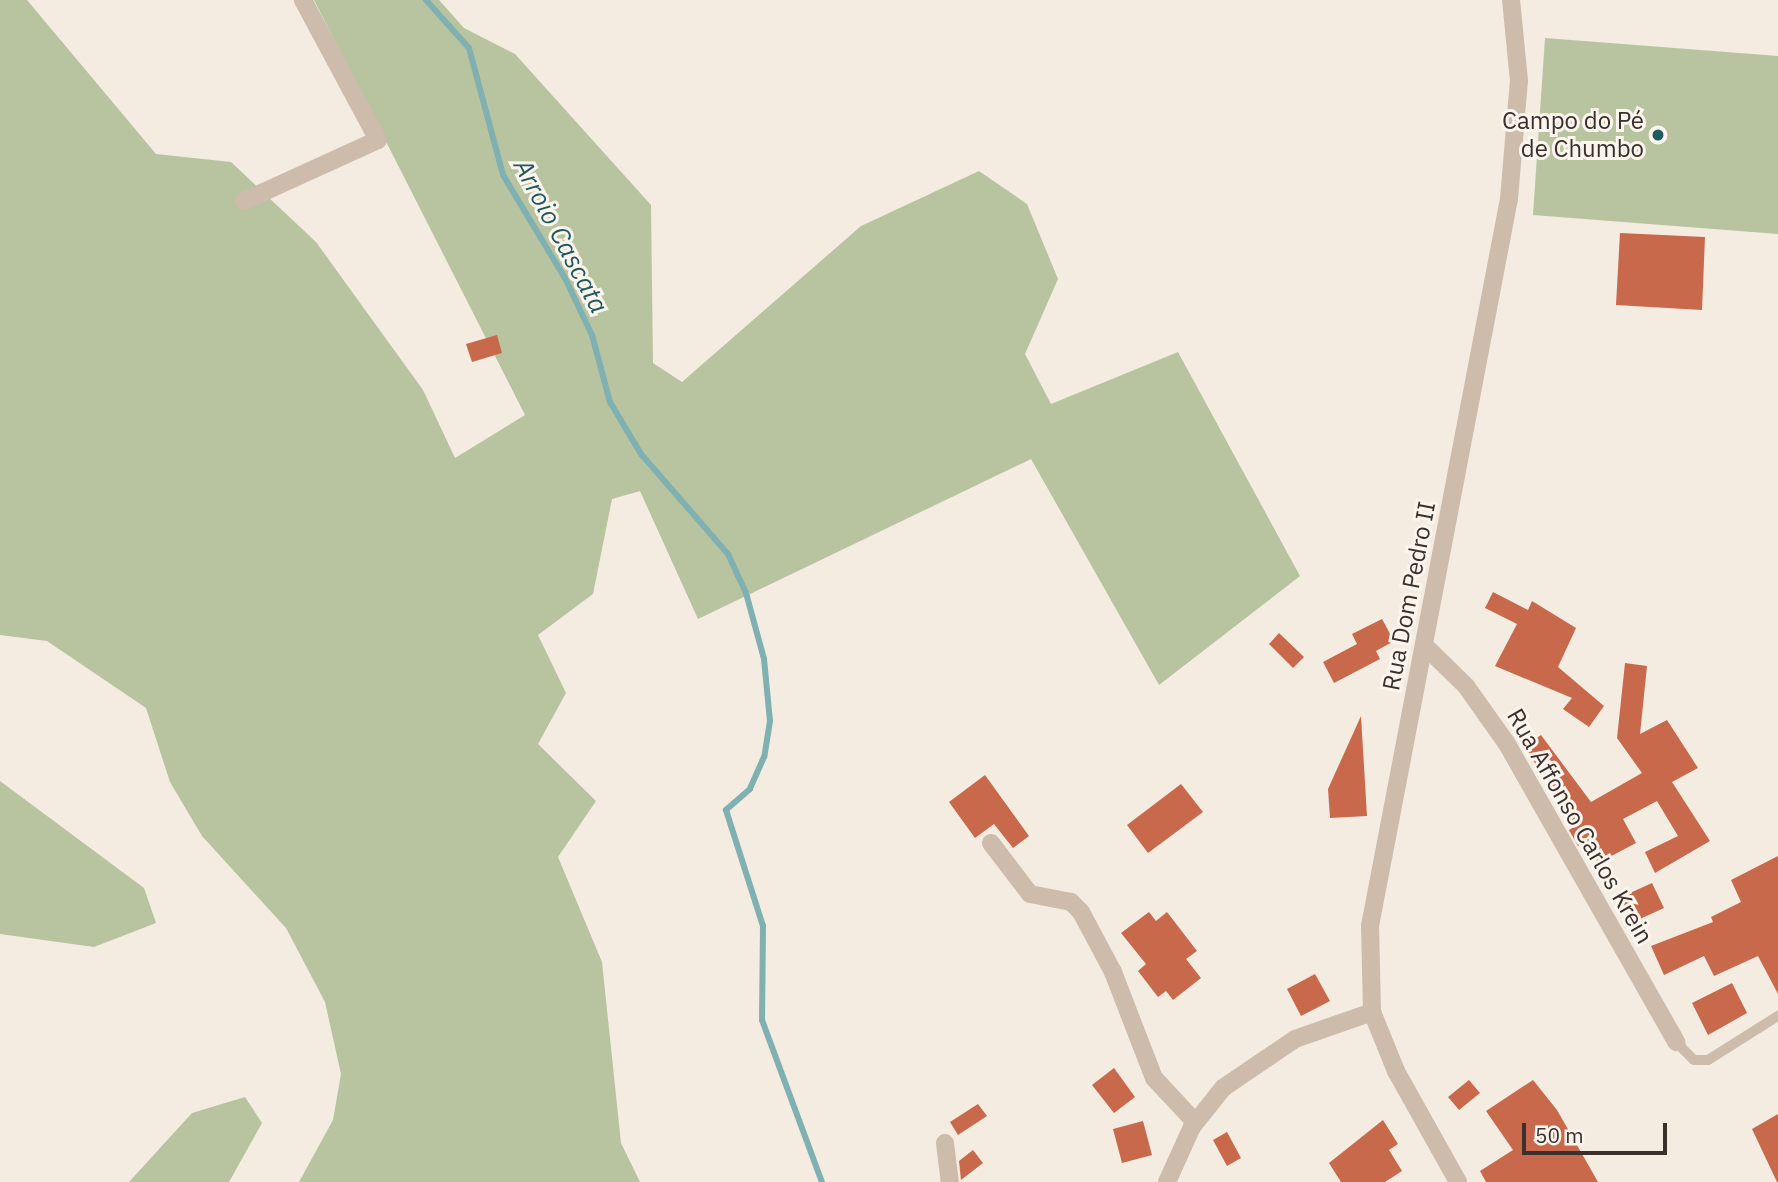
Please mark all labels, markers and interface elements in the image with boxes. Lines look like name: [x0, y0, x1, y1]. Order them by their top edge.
place label: Campo do Pé de Chumbo: [1502, 107, 1644, 163]
marker: Campo do Pé de Chumbo: [1650, 127, 1666, 143]
water label: Arroio Cascata: [507, 153, 615, 319]
street label: Rua Dom Pedro II: [1377, 499, 1441, 693]
street label: Rua Affonso Carlos Krein: [1501, 703, 1659, 949]
scale bar: [1526, 1108, 1671, 1152]
text: 50 m: [1535, 1121, 1584, 1149]

